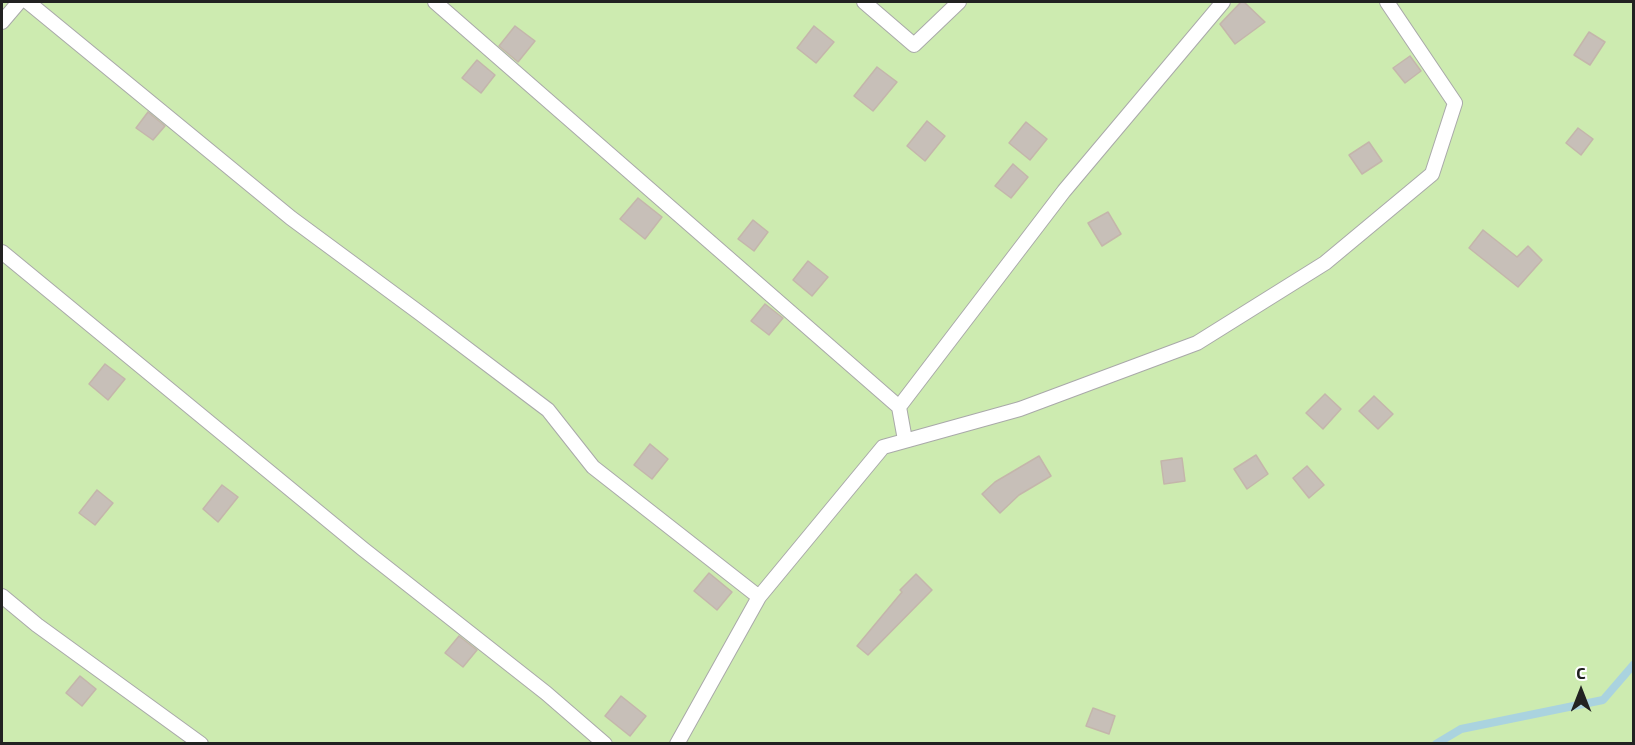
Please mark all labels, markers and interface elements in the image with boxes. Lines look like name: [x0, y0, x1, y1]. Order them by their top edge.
north arrow: [1551, 661, 1611, 721]
text: С: [1576, 663, 1586, 682]

